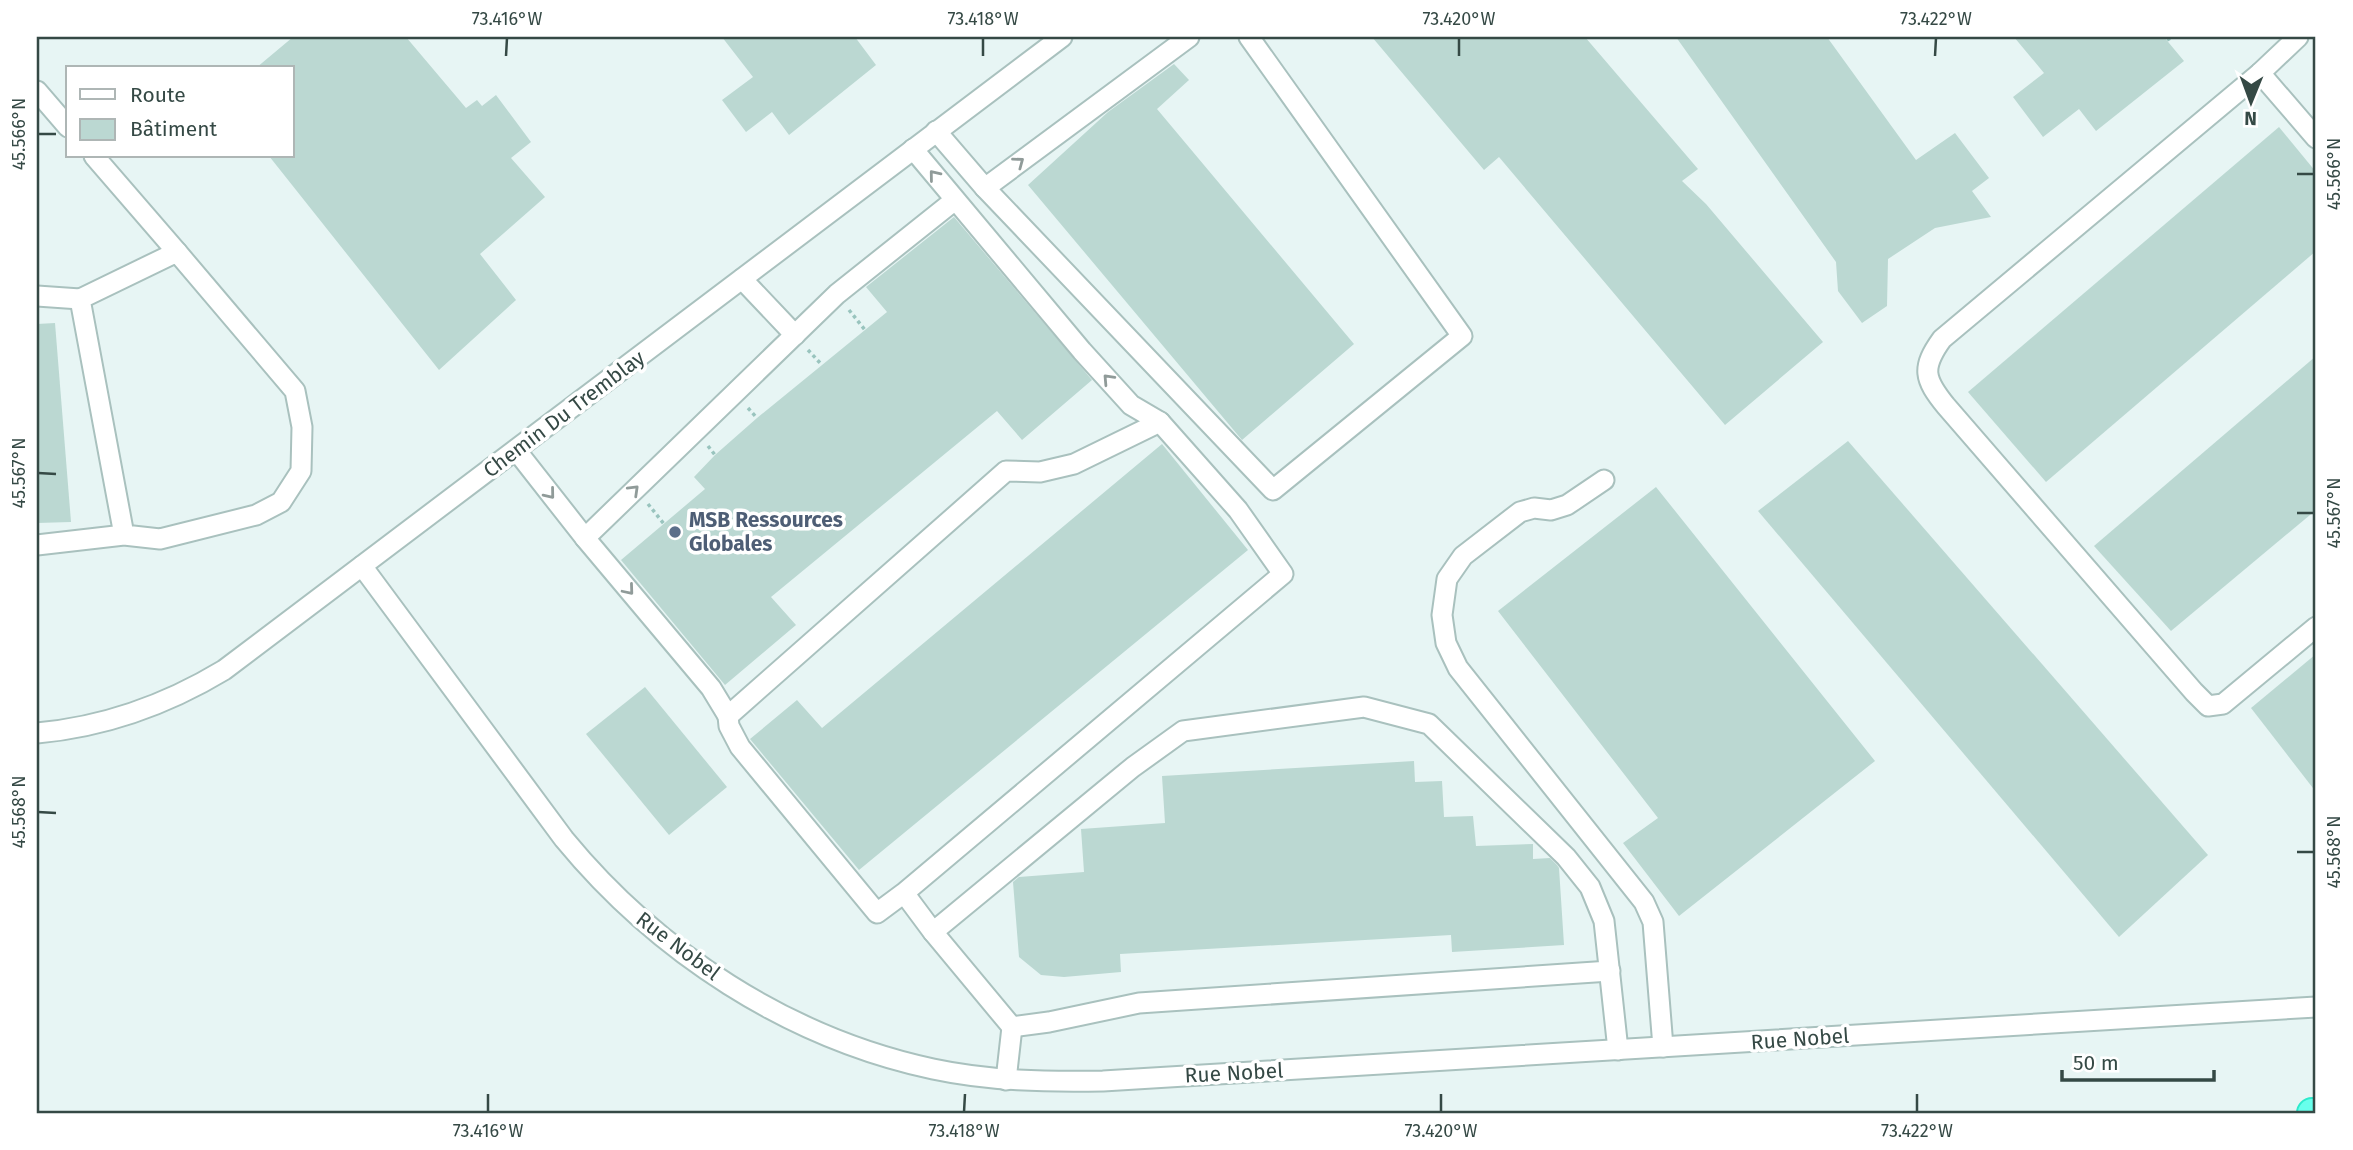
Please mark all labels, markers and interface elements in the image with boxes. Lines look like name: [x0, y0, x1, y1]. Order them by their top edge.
text: 73.416°W: [472, 8, 542, 30]
text: 73.418°W: [947, 8, 1019, 30]
text: 73.420°W: [1423, 8, 1496, 30]
text: 73.422°W: [1900, 8, 1972, 30]
legend: [66, 66, 294, 158]
north arrow: [2216, 66, 2286, 136]
text: Route: [130, 82, 186, 108]
text: 45.566°N: [8, 98, 30, 170]
text: N: [2244, 107, 2257, 130]
text: Bâtiment: [130, 116, 217, 142]
text: 45.566°N: [2323, 138, 2345, 210]
one-way arrow: [1012, 158, 1024, 171]
one-way arrow: [930, 170, 942, 183]
street label: Chemin Du Tremblay: [478, 344, 650, 483]
one-way arrow: [1103, 374, 1116, 387]
text: 45.567°N: [8, 438, 30, 508]
text: 45.567°N: [2323, 478, 2345, 548]
one-way arrow: [542, 486, 554, 499]
one-way arrow: [626, 486, 639, 499]
place label: MSB Ressources Globales: [689, 507, 843, 557]
marker: MSB Ressources Globales: [667, 524, 683, 540]
one-way arrow: [621, 582, 633, 595]
text: 45.568°N: [8, 775, 30, 849]
text: 45.568°N: [2323, 815, 2345, 889]
street label: Rue Nobel: [631, 906, 725, 986]
street label: Rue Nobel: [1750, 1023, 1850, 1055]
scale bar: [2062, 1038, 2215, 1082]
text: 50 m: [2073, 1050, 2119, 1076]
street label: Rue Nobel: [1184, 1057, 1284, 1089]
text: 73.416°W: [453, 1120, 523, 1142]
text: 73.418°W: [928, 1120, 1000, 1142]
text: 73.420°W: [1405, 1120, 1478, 1142]
text: 73.422°W: [1881, 1120, 1953, 1142]

